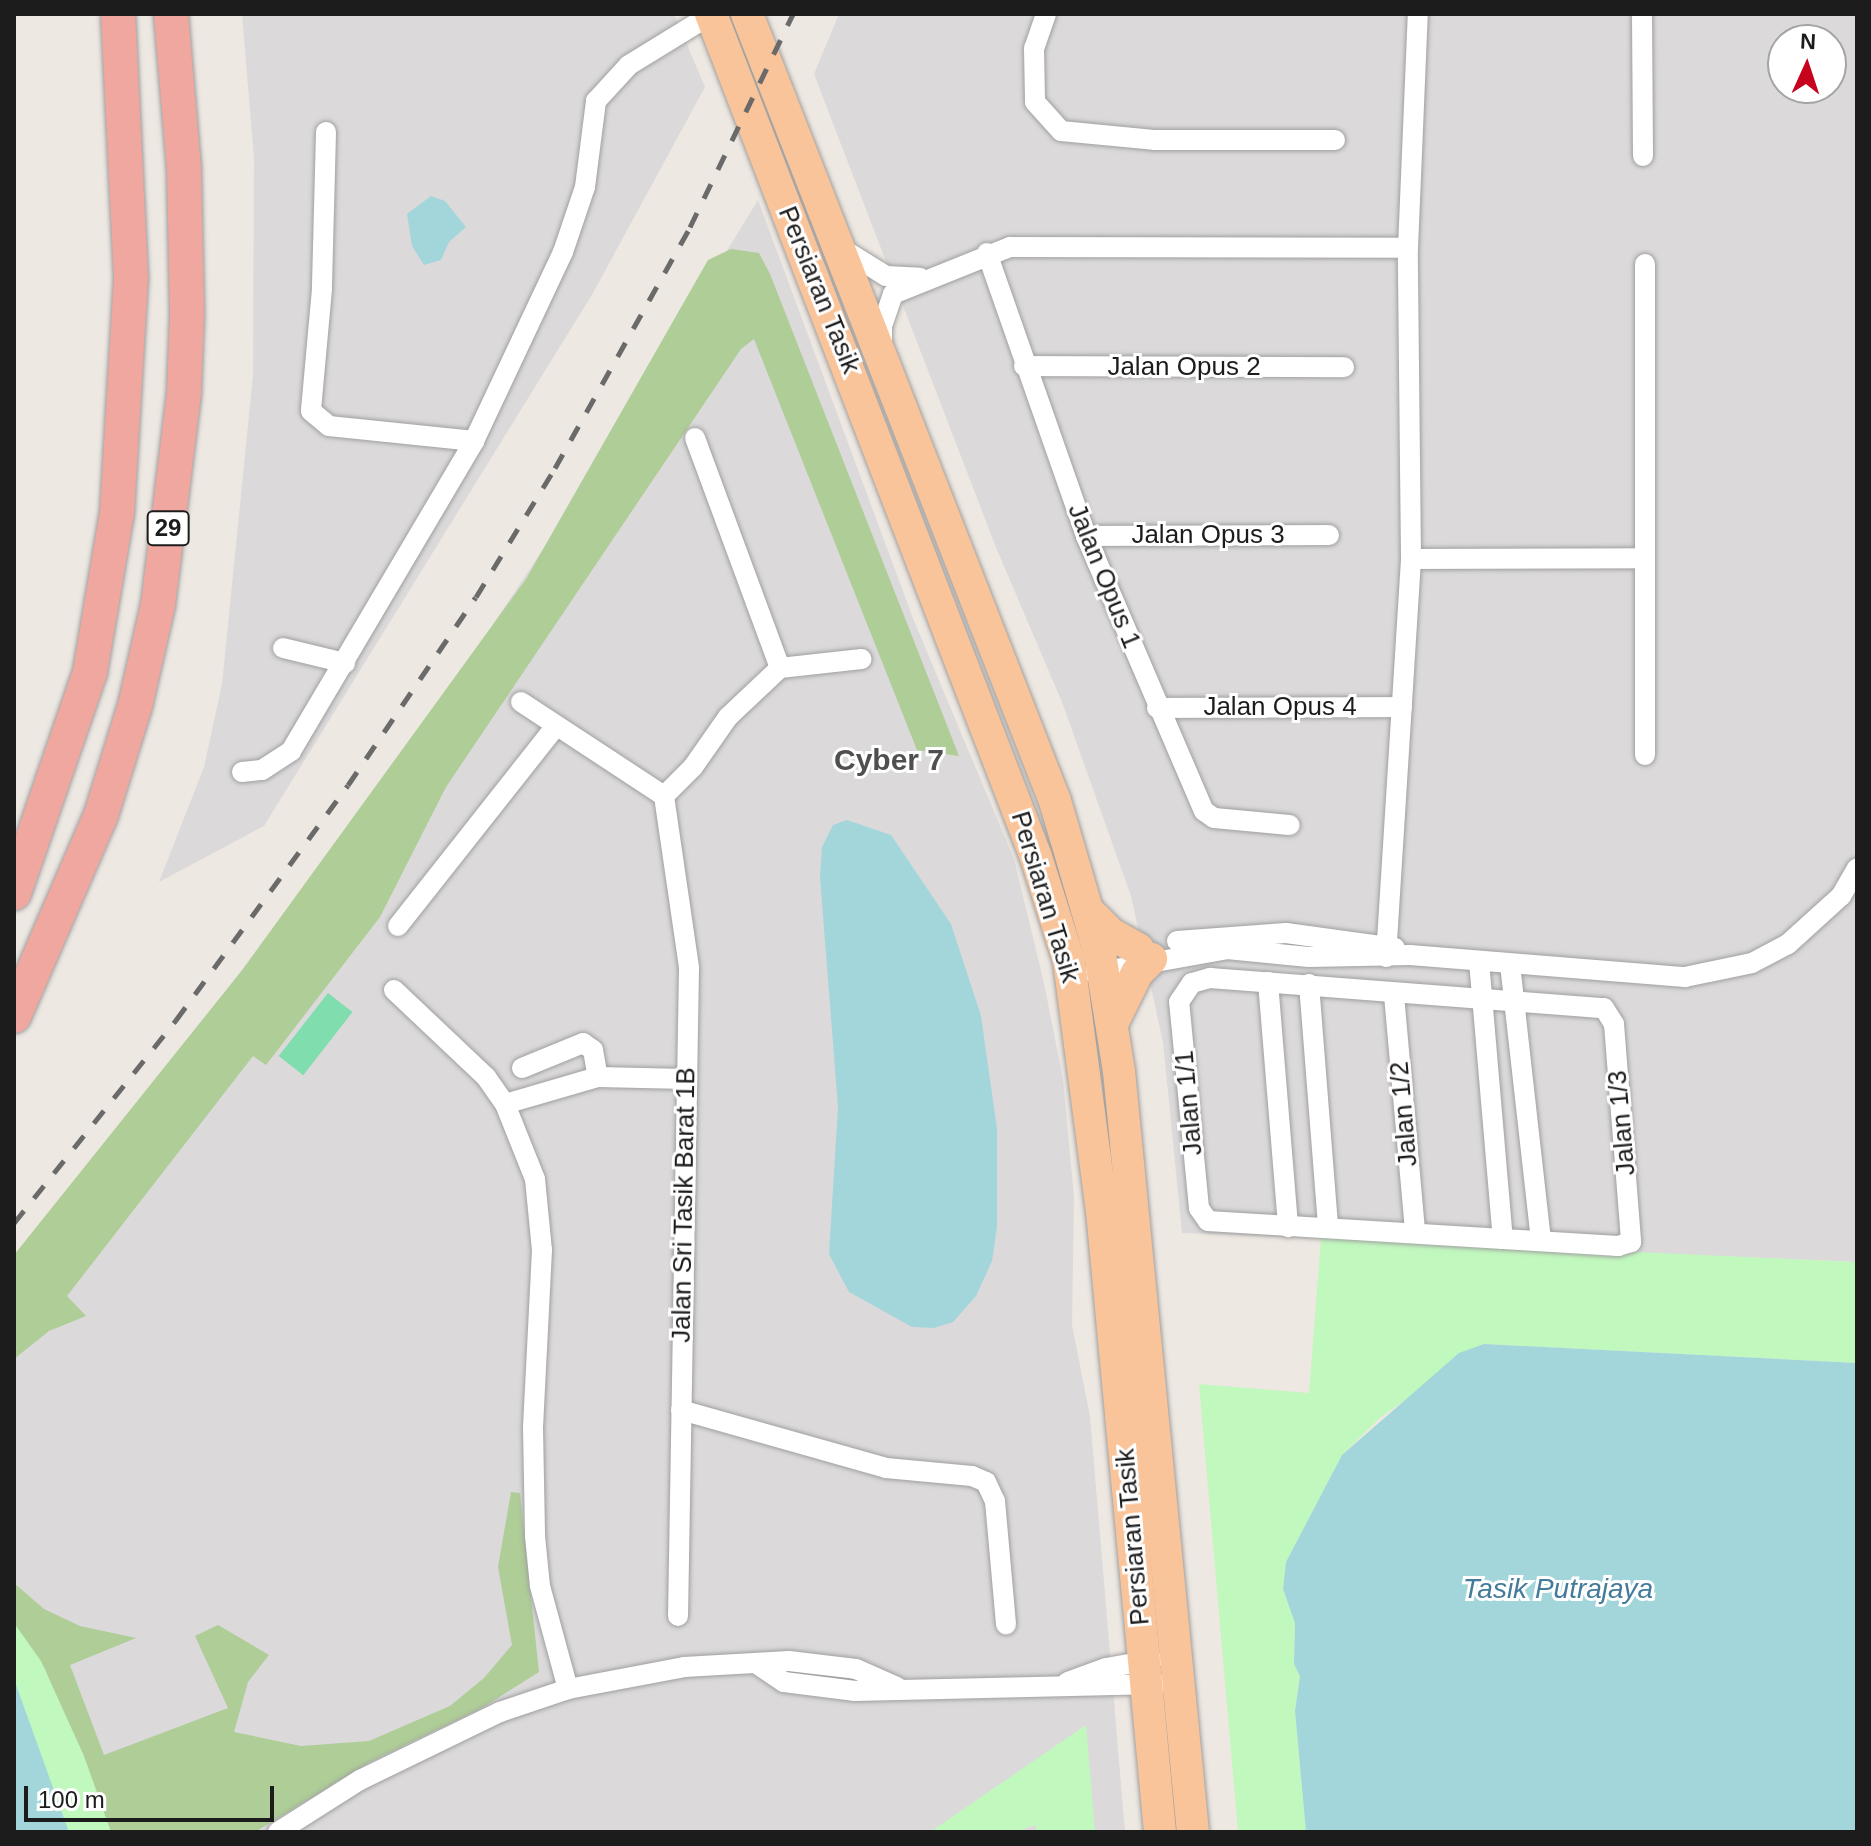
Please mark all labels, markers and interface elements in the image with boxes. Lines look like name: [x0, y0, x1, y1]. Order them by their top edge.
north arrow: [1767, 24, 1847, 104]
text: N: [1800, 29, 1817, 54]
street label: Persiaran Tasik: [771, 202, 867, 378]
street label: Jalan Opus 2: [1107, 351, 1261, 383]
street label: Jalan Opus 1: [1061, 499, 1147, 653]
road number: 29: [146, 508, 190, 548]
street label: Jalan Opus 3: [1131, 519, 1285, 551]
street label: Jalan Opus 4: [1203, 691, 1357, 723]
district label: Cyber 7: [834, 742, 944, 778]
street label: Persiaran Tasik: [1004, 807, 1086, 987]
street label: Jalan 1/1: [1169, 1049, 1209, 1157]
street label: Jalan 1/2: [1384, 1060, 1424, 1168]
street label: Jalan Sri Tasik Barat 1B: [666, 1067, 702, 1343]
street label: Jalan 1/3: [1602, 1069, 1642, 1177]
street label: Persiaran Tasik: [1110, 1447, 1156, 1627]
water label: Tasik Putrajaya: [1463, 1572, 1653, 1606]
scale bar: [28, 1770, 278, 1820]
text: 100 m: [38, 1786, 105, 1813]

